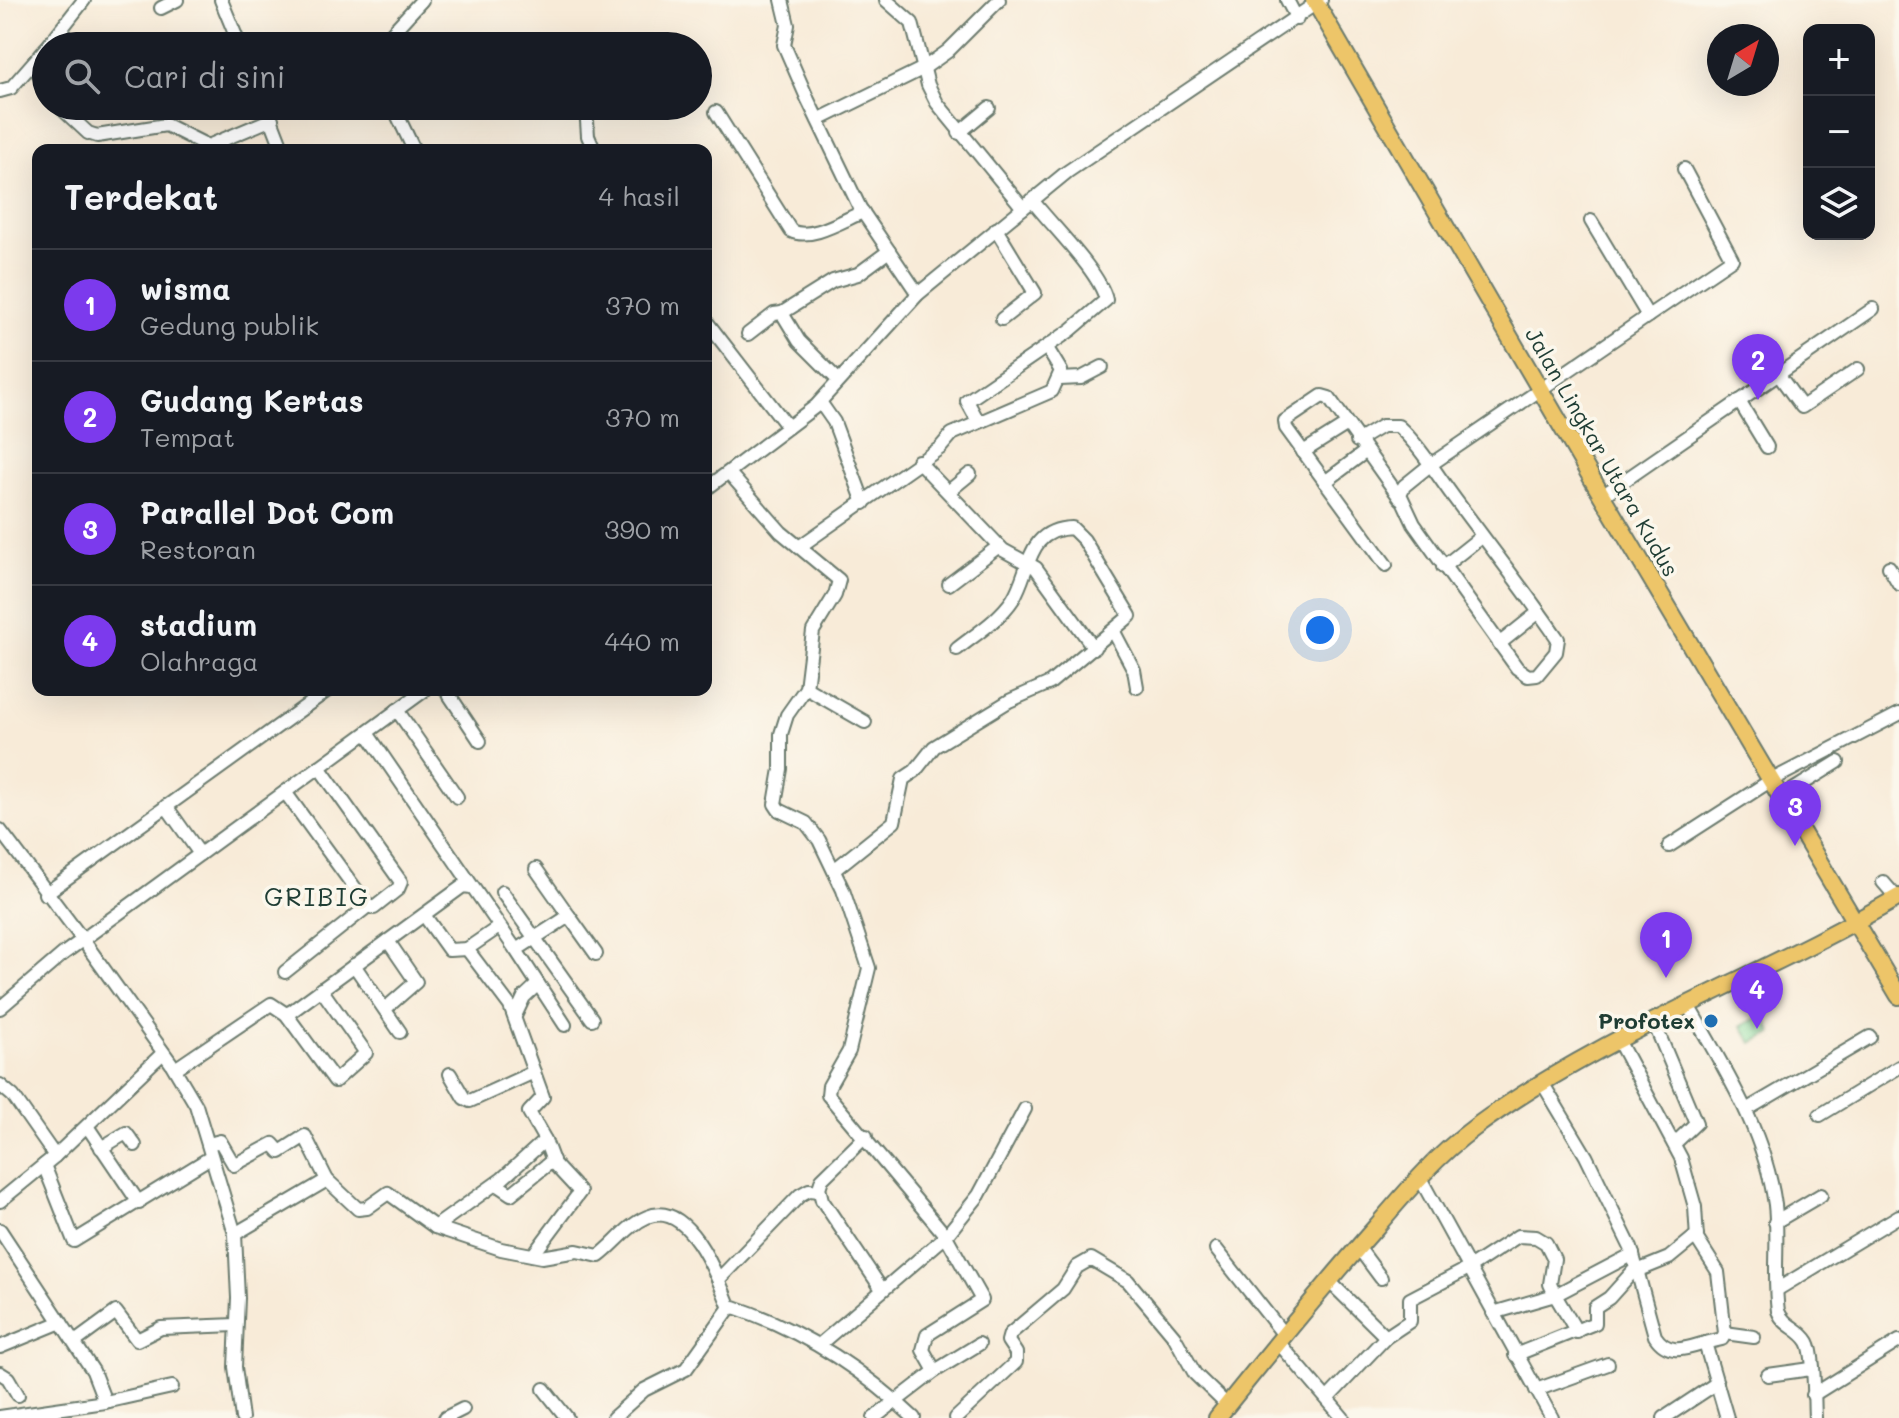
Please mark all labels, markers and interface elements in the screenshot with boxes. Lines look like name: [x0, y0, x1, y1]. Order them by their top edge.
north arrow: [1707, 24, 1779, 96]
map controls: [1803, 24, 1875, 240]
button: +: [1803, 24, 1875, 96]
search box: [32, 32, 712, 120]
icon: search: [60, 54, 104, 98]
text: Cari di sini: [124, 56, 285, 96]
button: −: [1803, 96, 1875, 168]
button: layers: [1803, 168, 1875, 240]
text: Terdekat: [64, 174, 218, 219]
text: 4 hasil: [598, 179, 680, 213]
text: wisma: [140, 268, 231, 308]
text: 1: [84, 288, 96, 322]
text: 370 m: [605, 288, 680, 322]
text: Gedung publik: [140, 308, 319, 342]
street label: Jalan Lingkar Utara Kudus: [1519, 322, 1686, 581]
pin: 2: [1732, 334, 1784, 400]
text: Gudang Kertas: [140, 380, 364, 420]
text: 2: [83, 400, 97, 434]
text: 370 m: [605, 400, 680, 434]
text: Tempat: [140, 420, 235, 454]
text: Parallel Dot Com: [140, 492, 394, 532]
text: 3: [82, 512, 98, 546]
text: 390 m: [604, 512, 680, 546]
text: Restoran: [140, 532, 256, 566]
text: stadium: [140, 604, 257, 644]
your location: [1300, 610, 1340, 650]
text: 4: [82, 624, 98, 658]
text: 440 m: [604, 624, 680, 658]
text: Olahraga: [140, 644, 259, 678]
pin: 3: [1769, 780, 1821, 846]
district label: GRIBIG: [264, 879, 370, 913]
pin: 1: [1640, 912, 1692, 978]
pin: 4: [1731, 963, 1783, 1029]
place label: Profotex: [1598, 1006, 1695, 1035]
marker: Profotex: [1702, 1012, 1720, 1030]

